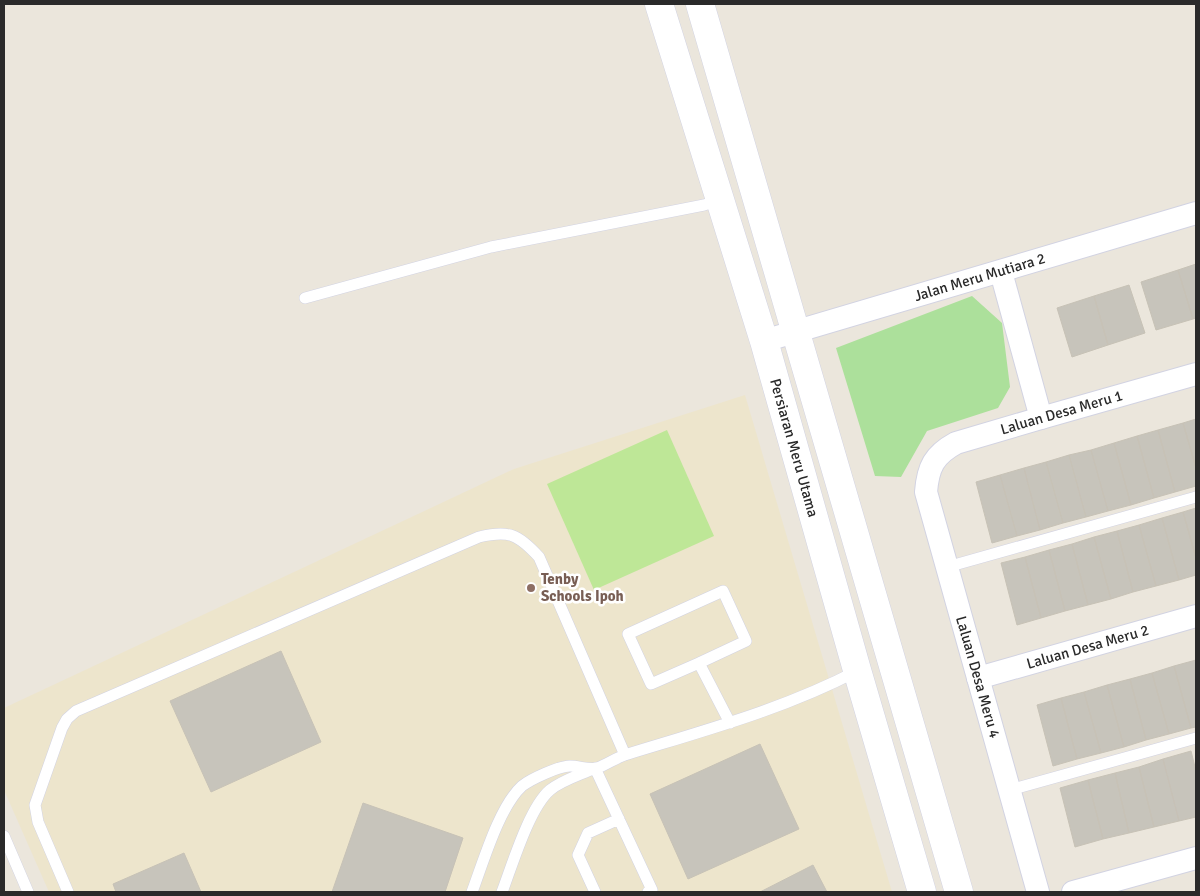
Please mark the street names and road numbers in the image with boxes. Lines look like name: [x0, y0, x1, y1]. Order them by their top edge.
street label: Jalan Meru Mutiara 2: [912, 249, 1048, 305]
street label: Persiaran Meru Utama: [766, 377, 822, 519]
street label: Laluan Desa Meru 1: [998, 386, 1125, 438]
street label: Laluan Desa Meru 4: [952, 614, 1004, 740]
street label: Laluan Desa Meru 2: [1024, 621, 1151, 673]

